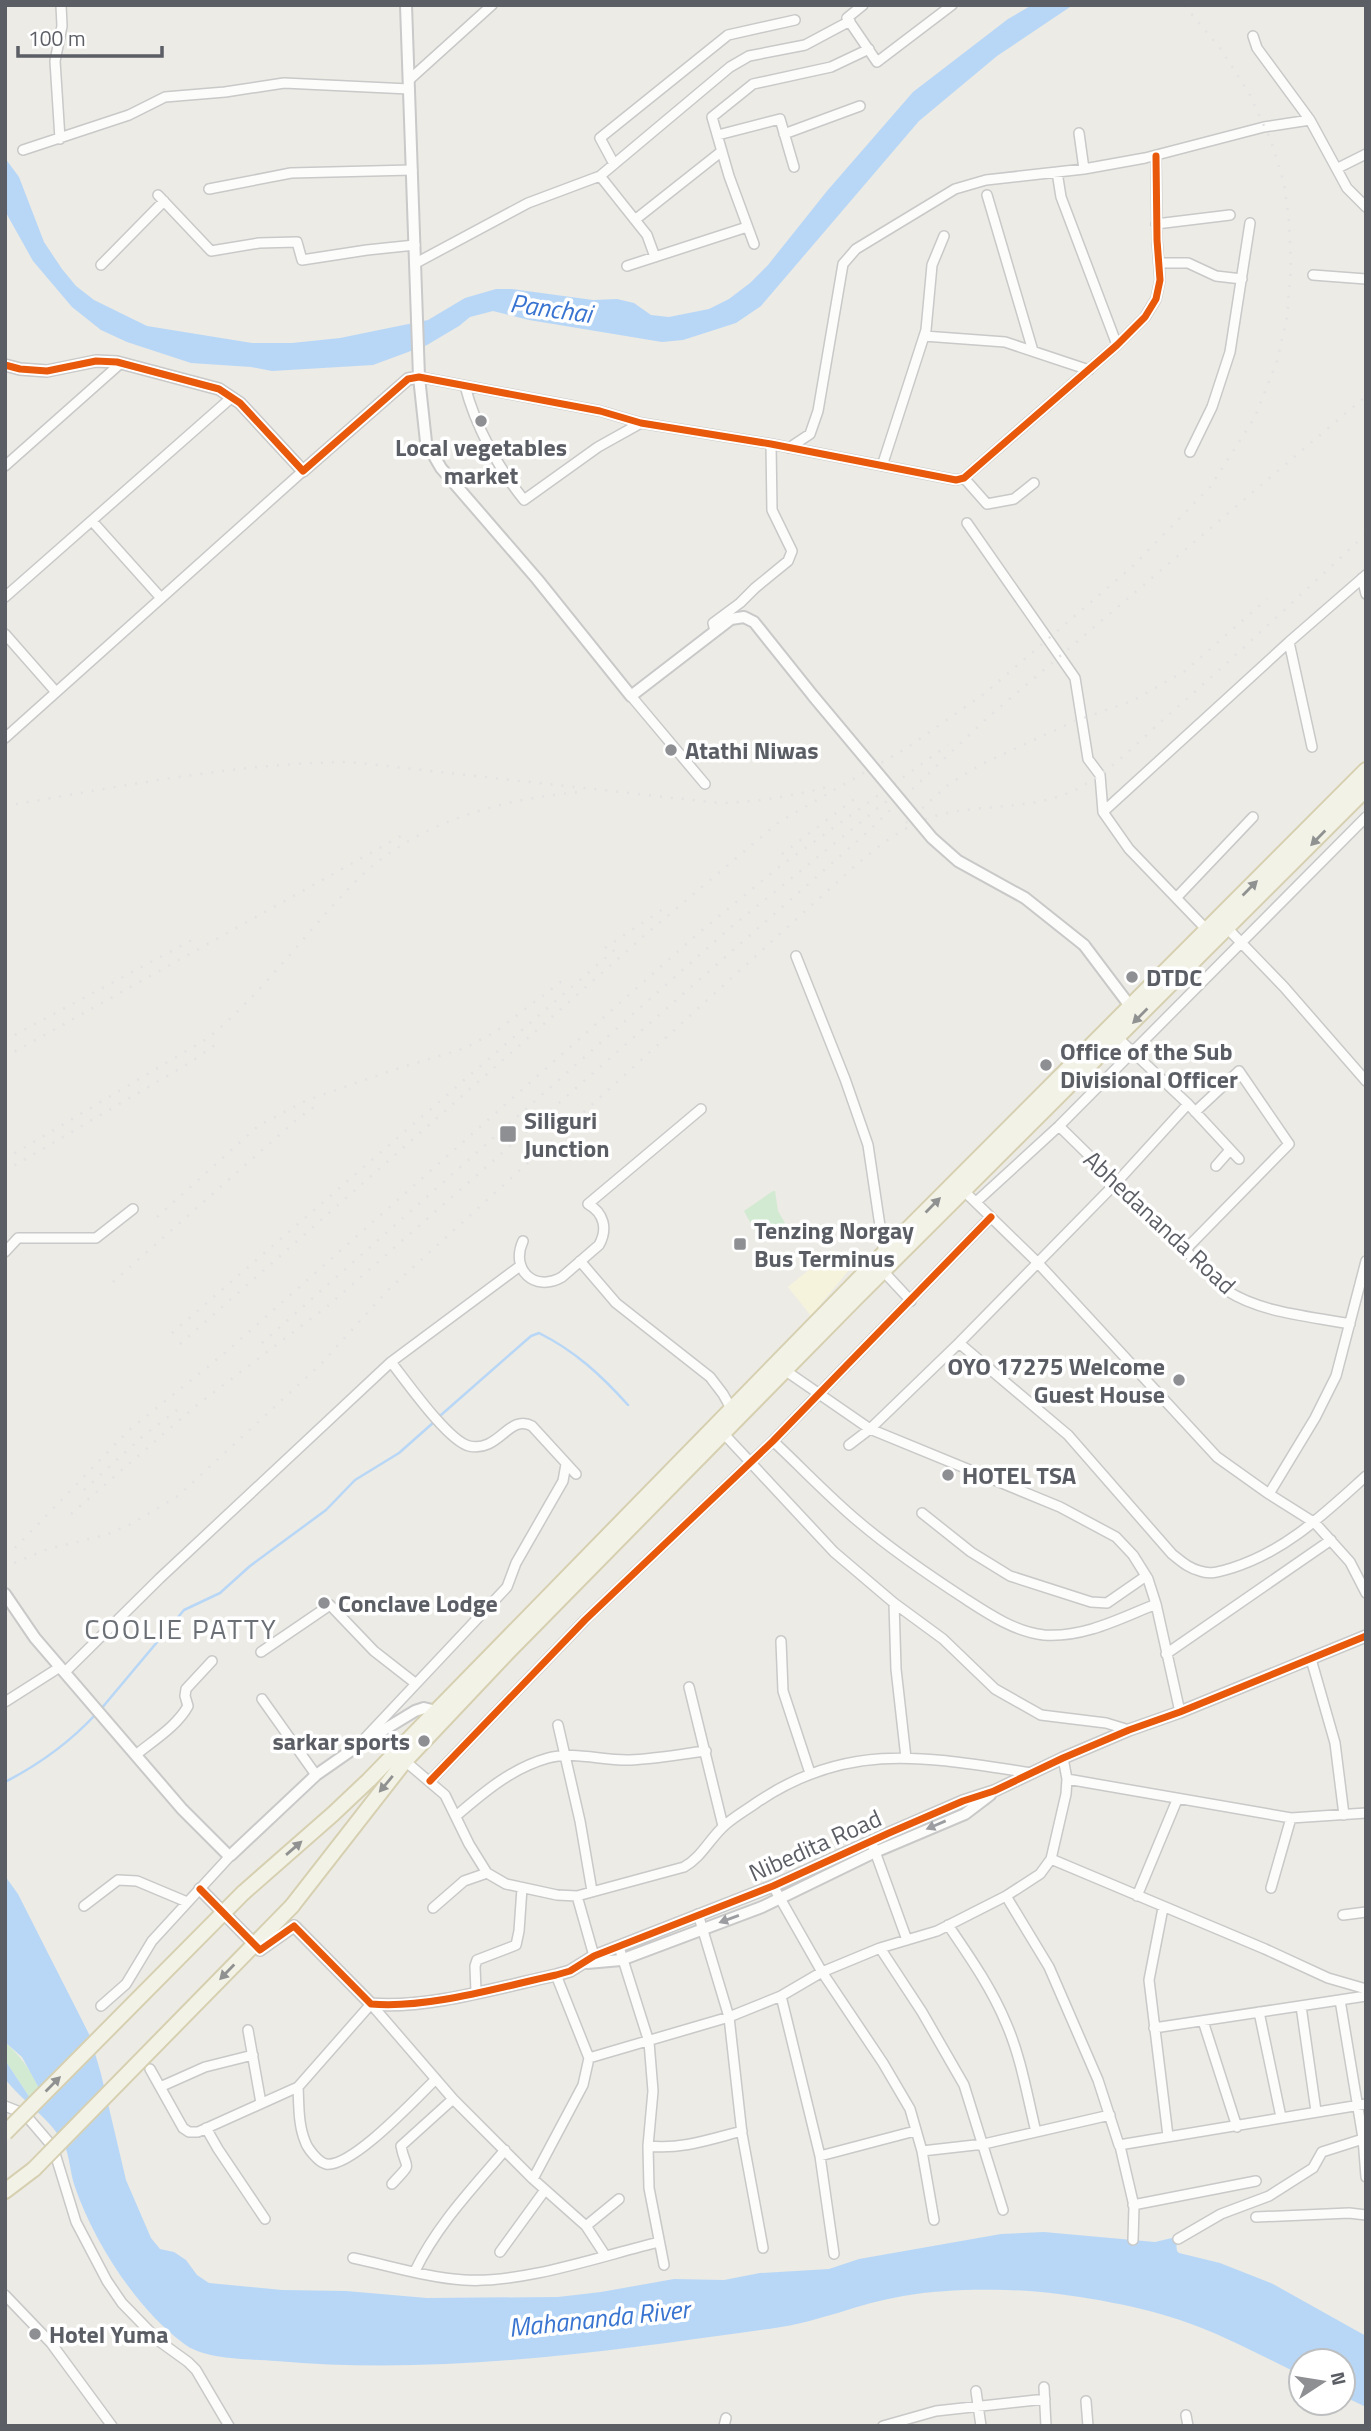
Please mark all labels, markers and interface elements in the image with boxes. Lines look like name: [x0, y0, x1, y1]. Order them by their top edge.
scale bar: [18, 14, 161, 58]
text: 100 m: [28, 22, 85, 54]
water label: Panchai: [508, 283, 597, 333]
marker: Local vegetables market: [473, 413, 489, 429]
place label: Local vegetables market: [395, 429, 567, 493]
place label: Atathi Niwas: [685, 732, 819, 768]
marker: Atathi Niwas: [663, 742, 679, 758]
one-way arrow: [1311, 829, 1327, 846]
one-way arrow: [1241, 880, 1257, 897]
place label: DTDC: [1146, 959, 1202, 995]
marker: DTDC: [1124, 969, 1140, 985]
one-way arrow: [1132, 1008, 1148, 1024]
place label: Office of the Sub Divisional Officer: [1060, 1033, 1238, 1097]
marker: Office of the Sub Divisional Officer: [1038, 1057, 1054, 1073]
place label: Siliguri Junction: [524, 1102, 609, 1166]
marker: Siliguri Junction: [498, 1124, 518, 1144]
street label: Abhedananda Road: [1076, 1142, 1244, 1302]
one-way arrow: [924, 1196, 941, 1213]
place label: Tenzing Norgay Bus Terminus: [754, 1212, 914, 1276]
marker: Tenzing Norgay Bus Terminus: [732, 1236, 748, 1252]
place label: OYO 17275 Welcome Guest House: [948, 1348, 1165, 1412]
marker: OYO 17275 Welcome Guest House: [1171, 1372, 1187, 1388]
place label: HOTEL TSA: [962, 1457, 1077, 1493]
marker: HOTEL TSA: [940, 1467, 956, 1483]
place label: Conclave Lodge: [338, 1585, 498, 1621]
marker: Conclave Lodge: [316, 1595, 332, 1611]
district label: COOLIE PATTY: [84, 1607, 278, 1650]
place label: sarkar sports: [273, 1723, 410, 1759]
marker: sarkar sports: [416, 1733, 432, 1749]
one-way arrow: [379, 1775, 394, 1792]
street label: Nibedita Road: [743, 1800, 887, 1890]
one-way arrow: [925, 1820, 946, 1831]
one-way arrow: [285, 1840, 303, 1856]
one-way arrow: [719, 1914, 740, 1925]
one-way arrow: [219, 1963, 235, 1980]
one-way arrow: [45, 2076, 61, 2093]
water label: Mahananda River: [507, 2289, 694, 2347]
place label: Hotel Yuma: [49, 2316, 168, 2352]
marker: Hotel Yuma: [27, 2326, 43, 2342]
north arrow: [1287, 2347, 1357, 2417]
text: N: [1324, 2369, 1355, 2388]

